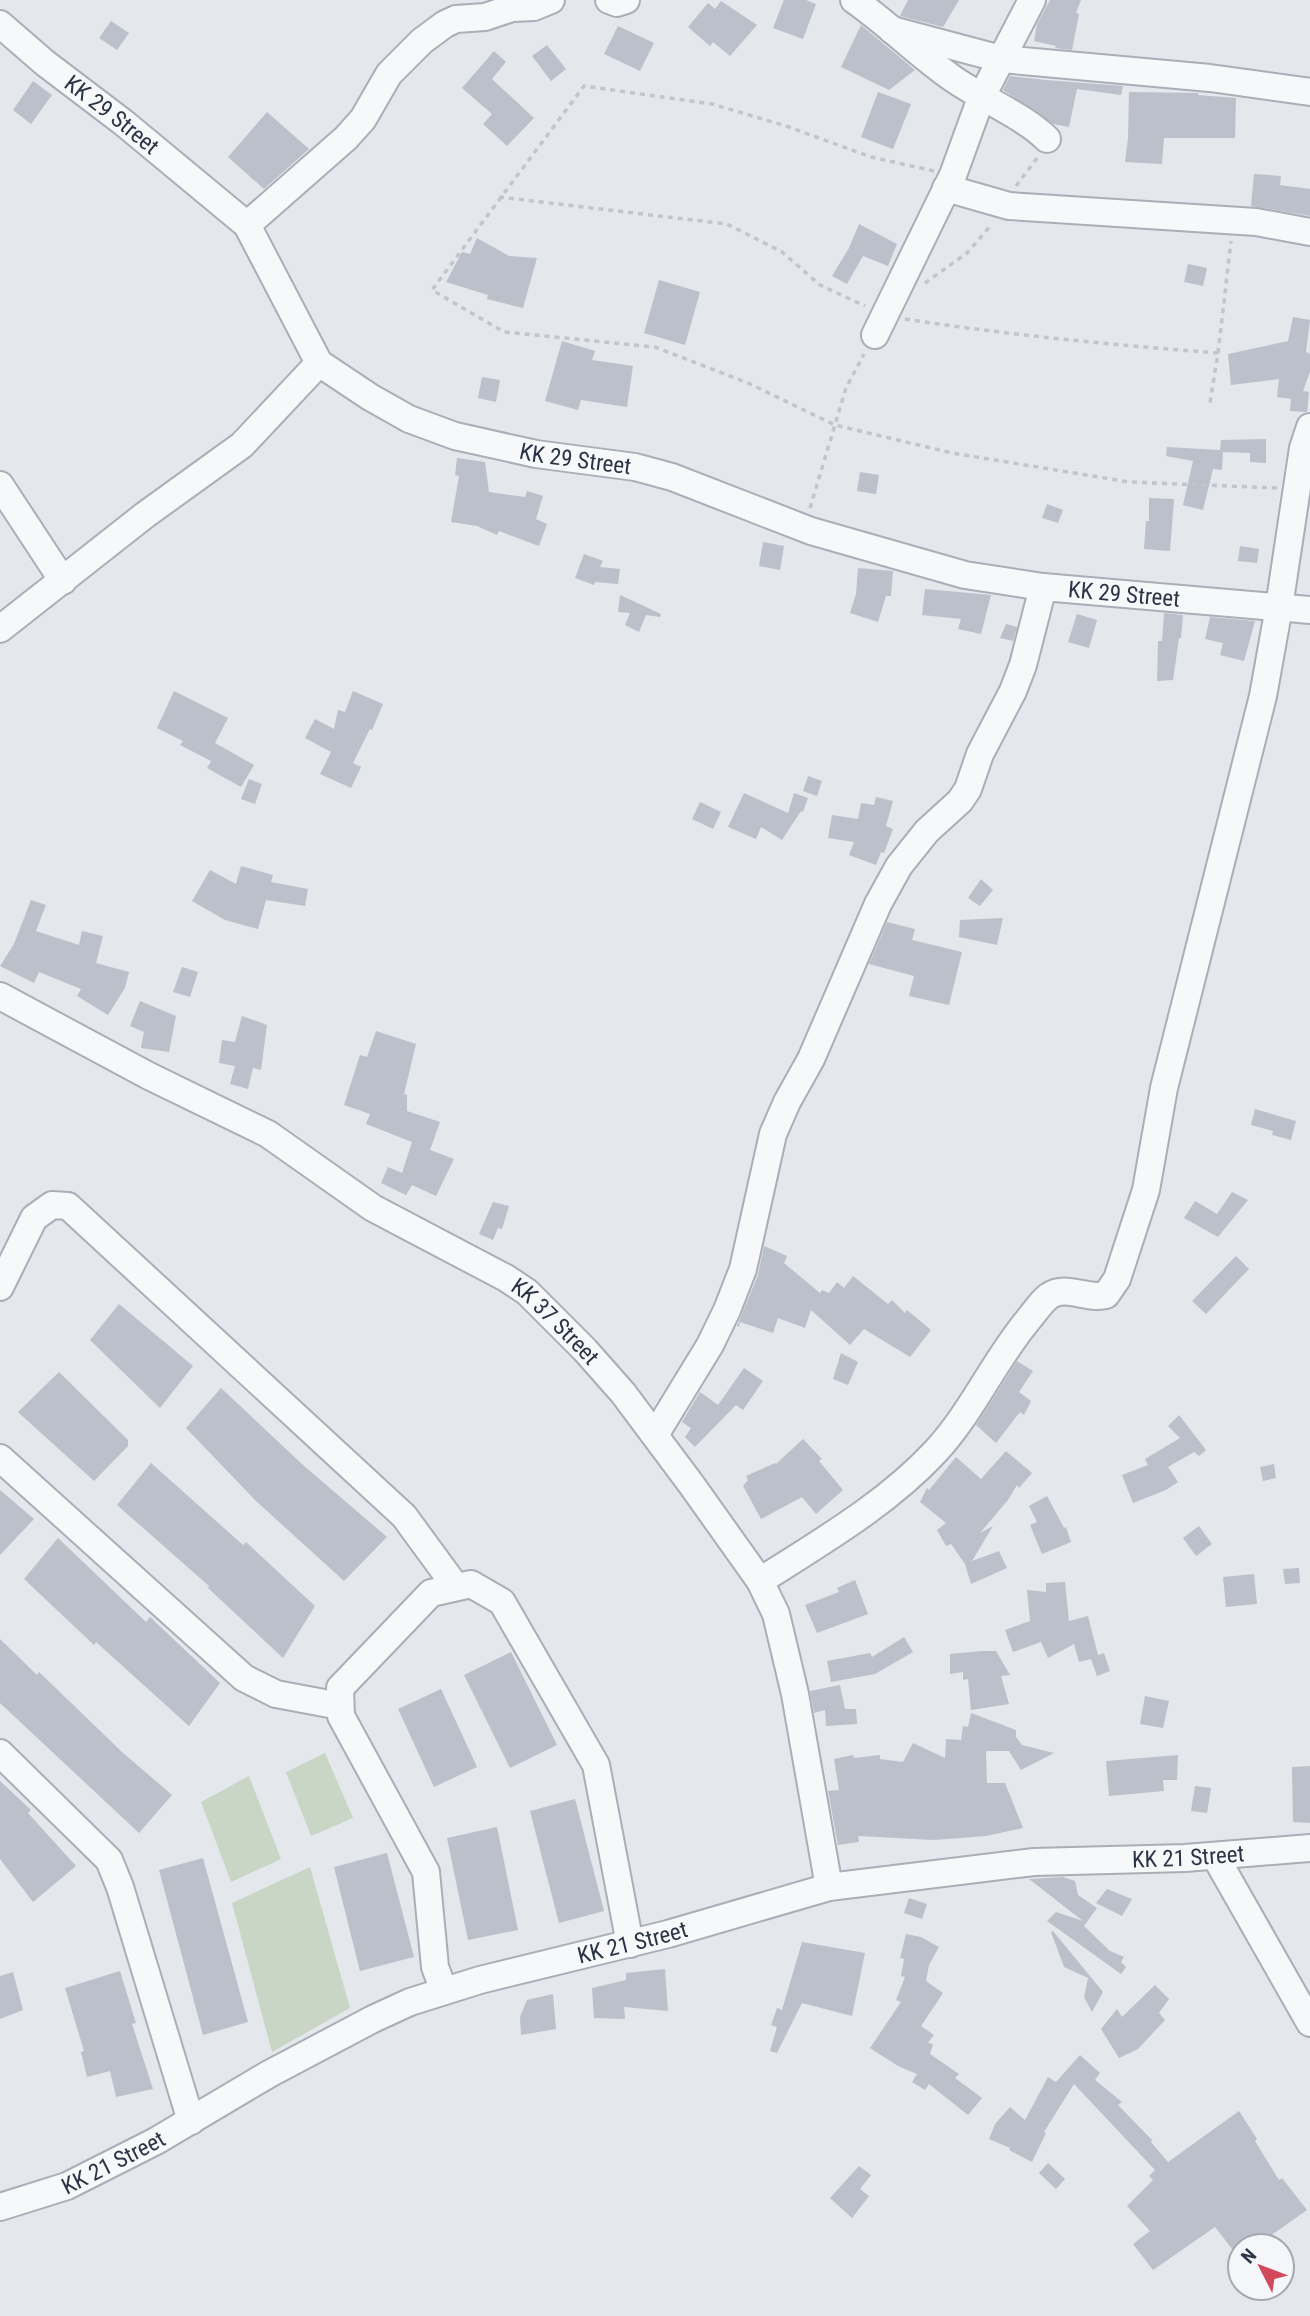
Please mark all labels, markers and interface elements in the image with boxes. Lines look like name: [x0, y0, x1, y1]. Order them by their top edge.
street label: KK 29 Street: [59, 70, 164, 160]
street label: KK 29 Street: [517, 438, 633, 480]
street label: KK 29 Street: [1067, 576, 1181, 613]
street label: KK 37 Street: [506, 1273, 604, 1370]
street label: KK 21 Street: [1132, 1840, 1245, 1873]
street label: KK 21 Street: [575, 1916, 691, 1970]
street label: KK 21 Street: [57, 2126, 170, 2200]
north arrow: [1226, 2232, 1296, 2302]
text: N: [1236, 2244, 1261, 2268]

